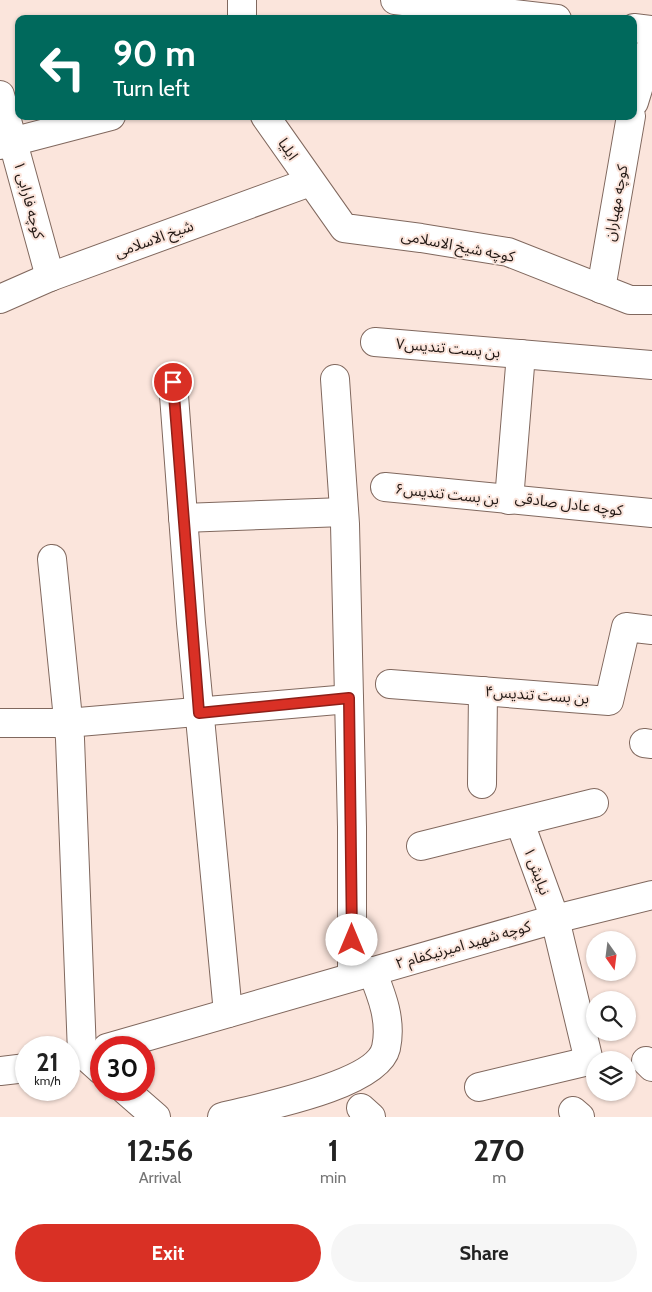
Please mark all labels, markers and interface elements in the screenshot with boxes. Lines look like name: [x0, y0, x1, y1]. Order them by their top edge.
text: 90 m: [113, 32, 196, 75]
icon: left: [30, 35, 95, 100]
text: Turn left: [113, 75, 190, 102]
street label: ایلیا: [274, 135, 302, 163]
street label: ۱ کوچه فارابی: [9, 159, 48, 242]
street label: کوچه مهیاران: [600, 163, 633, 243]
street label: شیخ الاسلامی: [112, 216, 197, 264]
street label: کوچه شیخ الاسلامی: [399, 226, 517, 269]
street label: بن بست تندیس۷: [395, 334, 501, 362]
pin: [152, 361, 194, 403]
icon: arrive: [159, 368, 187, 396]
street label: بن بست تندیس۶: [394, 480, 500, 508]
street label: کوچه عادل صادقی: [514, 488, 625, 521]
street label: بن بست تندیس۴: [484, 682, 590, 708]
street label: نیایش ۱: [520, 845, 554, 897]
position arrow: [325, 913, 377, 965]
street label: کوچه شهید امیرنیکفام ۲: [393, 917, 534, 975]
north arrow: [586, 931, 636, 981]
map controls: [586, 931, 636, 1101]
button: search: [586, 991, 636, 1041]
speed limit sign: 30: [90, 1036, 155, 1101]
text: 21: [36, 1047, 59, 1077]
button: layers: [586, 1051, 636, 1101]
text: km/h: [34, 1073, 61, 1088]
text: 12:56: [127, 1132, 193, 1169]
text: 1: [328, 1132, 339, 1169]
text: 270: [473, 1132, 525, 1169]
text: Arrival: [139, 1168, 181, 1187]
text: min: [320, 1168, 346, 1187]
text: m: [492, 1168, 506, 1187]
button: Exit: [15, 1224, 321, 1282]
button: Share: [331, 1224, 637, 1282]

